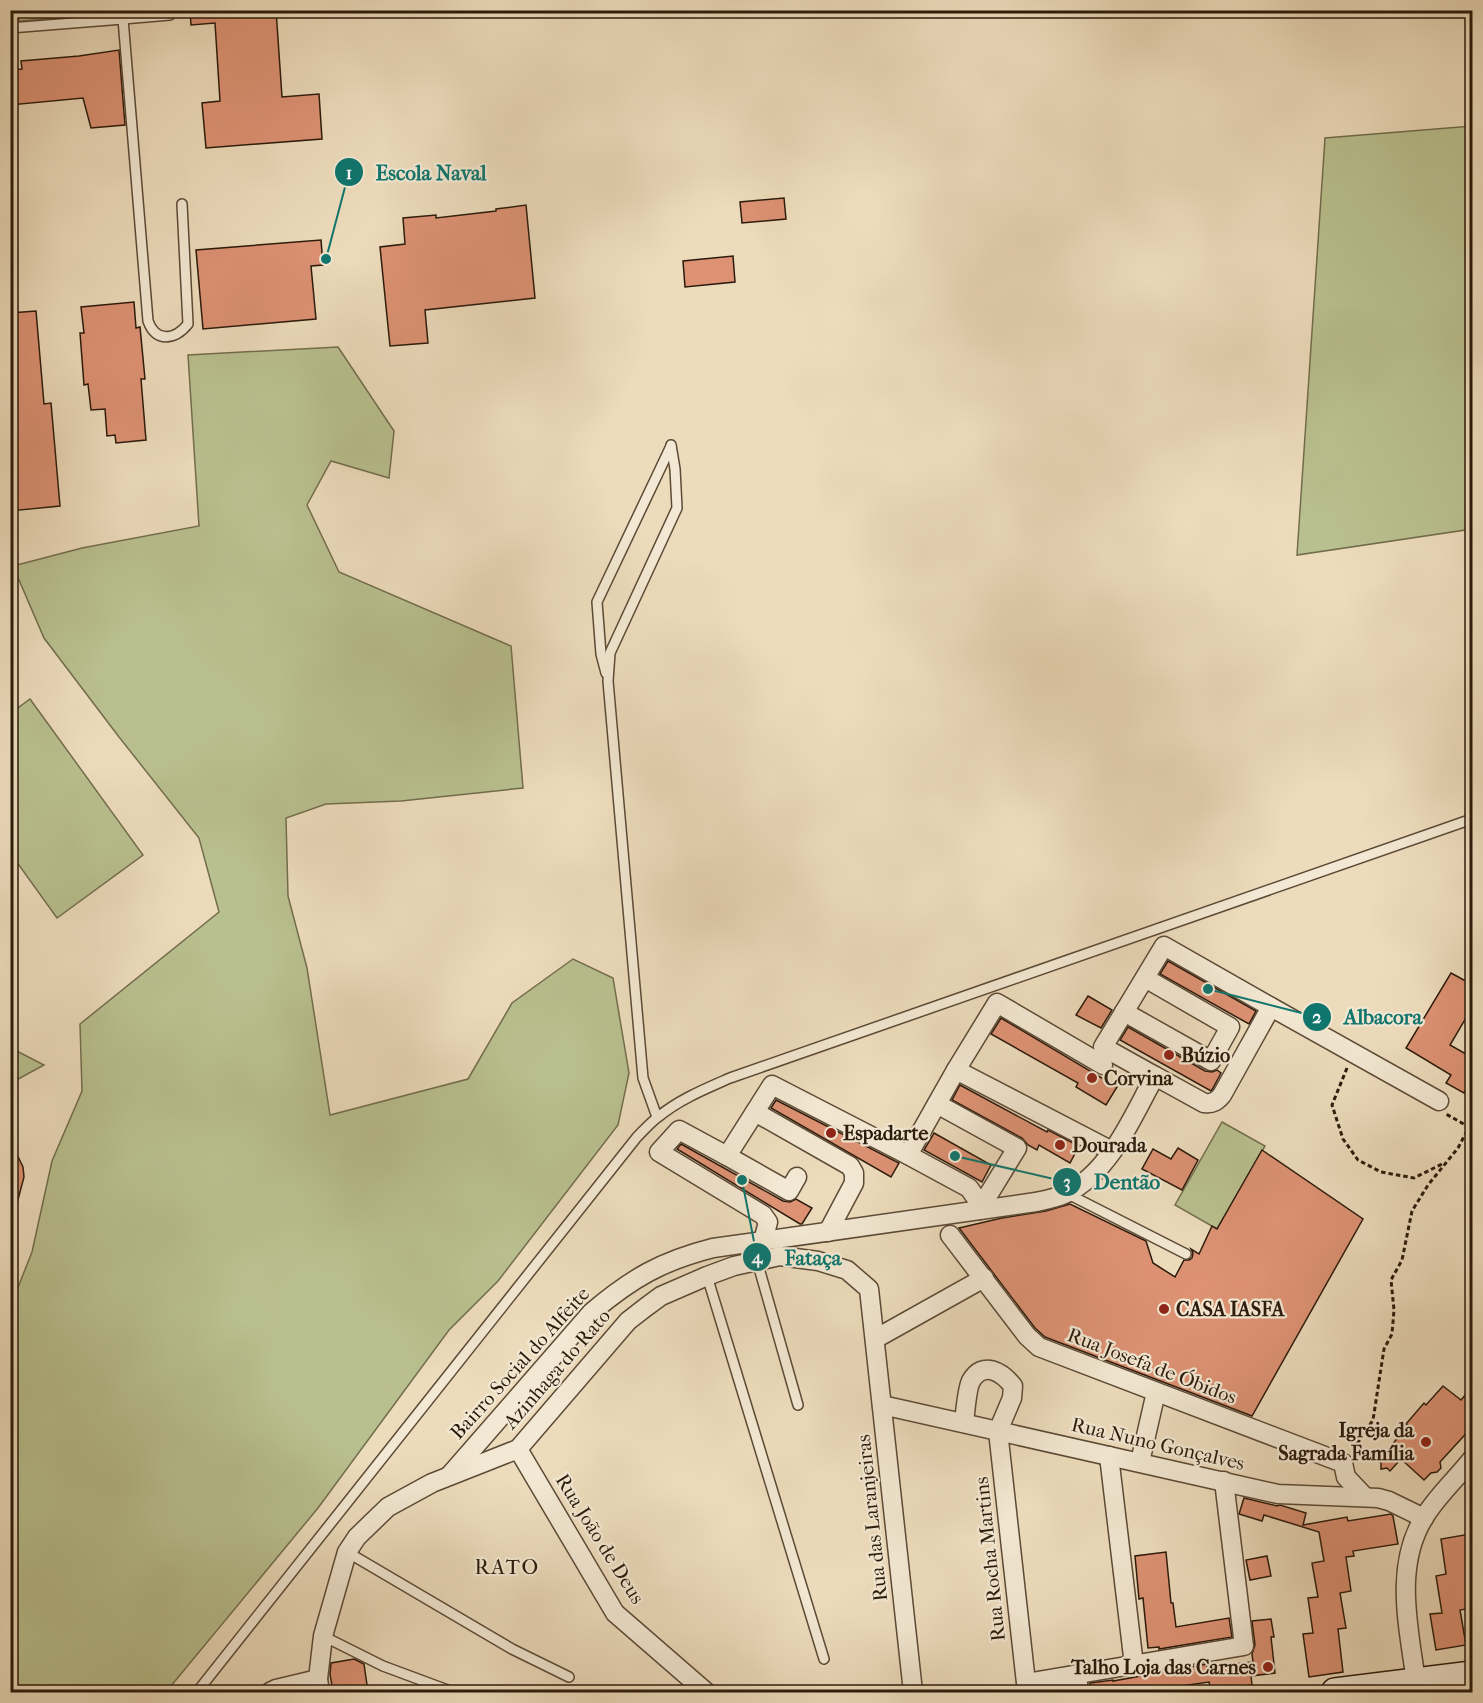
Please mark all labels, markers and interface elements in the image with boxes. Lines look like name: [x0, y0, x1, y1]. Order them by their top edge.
callout: Escola Naval: [334, 153, 499, 192]
text: Escola Naval: [376, 161, 487, 185]
text: 1: [346, 163, 352, 184]
callout: Albacora: [1302, 997, 1434, 1036]
text: Albacora: [1342, 1005, 1423, 1029]
text: 2: [1312, 1007, 1322, 1028]
place label: Búzio: [1181, 1044, 1230, 1067]
marker: Búzio: [1162, 1048, 1176, 1062]
place label: Corvina: [1104, 1067, 1174, 1090]
marker: Corvina: [1085, 1071, 1099, 1085]
place label: Espadarte: [843, 1122, 929, 1145]
marker: Espadarte: [824, 1126, 838, 1140]
place label: Dourada: [1072, 1134, 1147, 1157]
marker: Dourada: [1053, 1138, 1067, 1152]
callout: Dentão: [1052, 1162, 1173, 1201]
text: Dentão: [1094, 1170, 1161, 1194]
text: 3: [1063, 1172, 1071, 1193]
callout: Fataça: [742, 1238, 853, 1277]
text: Fataça: [783, 1246, 843, 1271]
text: 4: [751, 1247, 764, 1268]
street label: Bairro Social do Alfeite: [446, 1282, 594, 1444]
place label: CASA IASFA: [1176, 1298, 1286, 1321]
marker: CASA IASFA: [1157, 1302, 1171, 1316]
street label: Azinhaga do Rato: [498, 1305, 615, 1434]
street label: Rua Josefa de Óbidos: [1064, 1321, 1240, 1409]
street label: Rua Nuno Gonçalves: [1069, 1413, 1247, 1475]
place label: Igreja da Sagrada Família: [1278, 1419, 1415, 1465]
street label: Rua das Laranjeiras: [852, 1433, 892, 1603]
marker: Igreja da Sagrada Família: [1419, 1435, 1433, 1449]
street label: Rua João de Deus: [551, 1470, 649, 1608]
street label: Rua Rocha Martins: [970, 1476, 1010, 1642]
district label: RATO: [474, 1555, 540, 1579]
place label: Talho Loja das Carnes: [1070, 1656, 1257, 1679]
marker: Talho Loja das Carnes: [1261, 1660, 1275, 1674]

